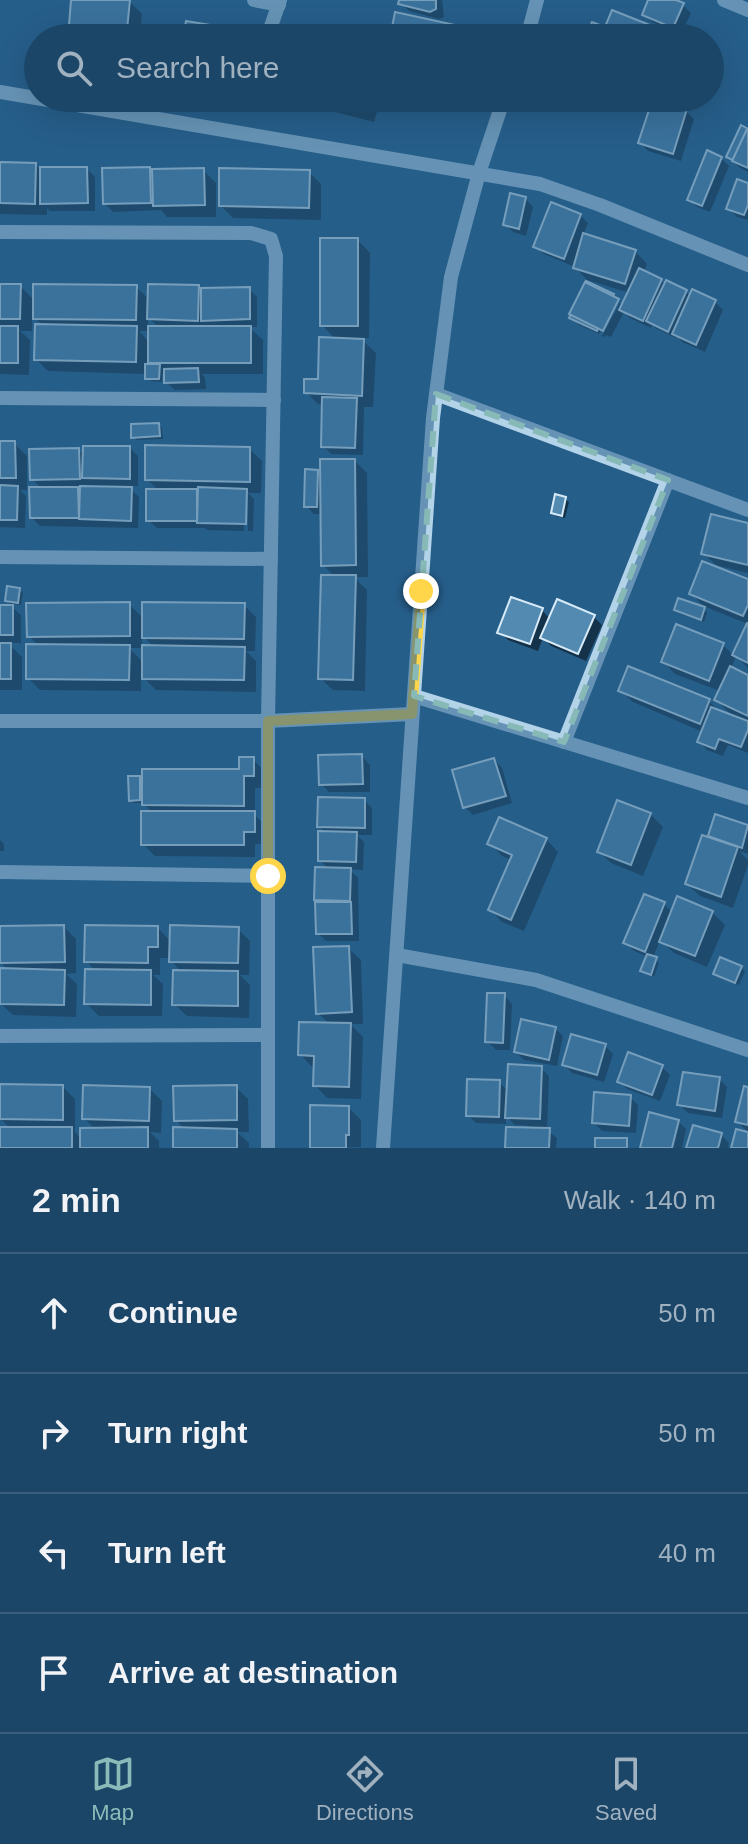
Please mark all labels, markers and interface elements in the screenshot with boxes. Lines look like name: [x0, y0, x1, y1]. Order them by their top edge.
search box: [24, 24, 724, 112]
icon: search: [52, 46, 96, 90]
text: Search here: [116, 51, 279, 84]
route end: [403, 573, 439, 609]
route start: [250, 858, 286, 894]
text: 2 min: [32, 1181, 121, 1219]
text: Walk · 140 m: [564, 1185, 716, 1215]
icon: ahead: [32, 1291, 76, 1335]
text: Continue: [108, 1296, 238, 1329]
text: 50 m: [658, 1298, 716, 1328]
icon: right: [32, 1411, 76, 1455]
text: Turn right: [108, 1416, 247, 1449]
text: 50 m: [658, 1418, 716, 1448]
icon: left: [32, 1531, 76, 1575]
text: Turn left: [108, 1536, 226, 1569]
text: 40 m: [658, 1538, 716, 1568]
icon: arrive: [32, 1651, 76, 1695]
text: Arrive at destination: [108, 1656, 398, 1689]
tab: Map: [91, 1752, 135, 1826]
tab: Directions: [316, 1752, 414, 1826]
tab: Saved: [595, 1752, 657, 1826]

